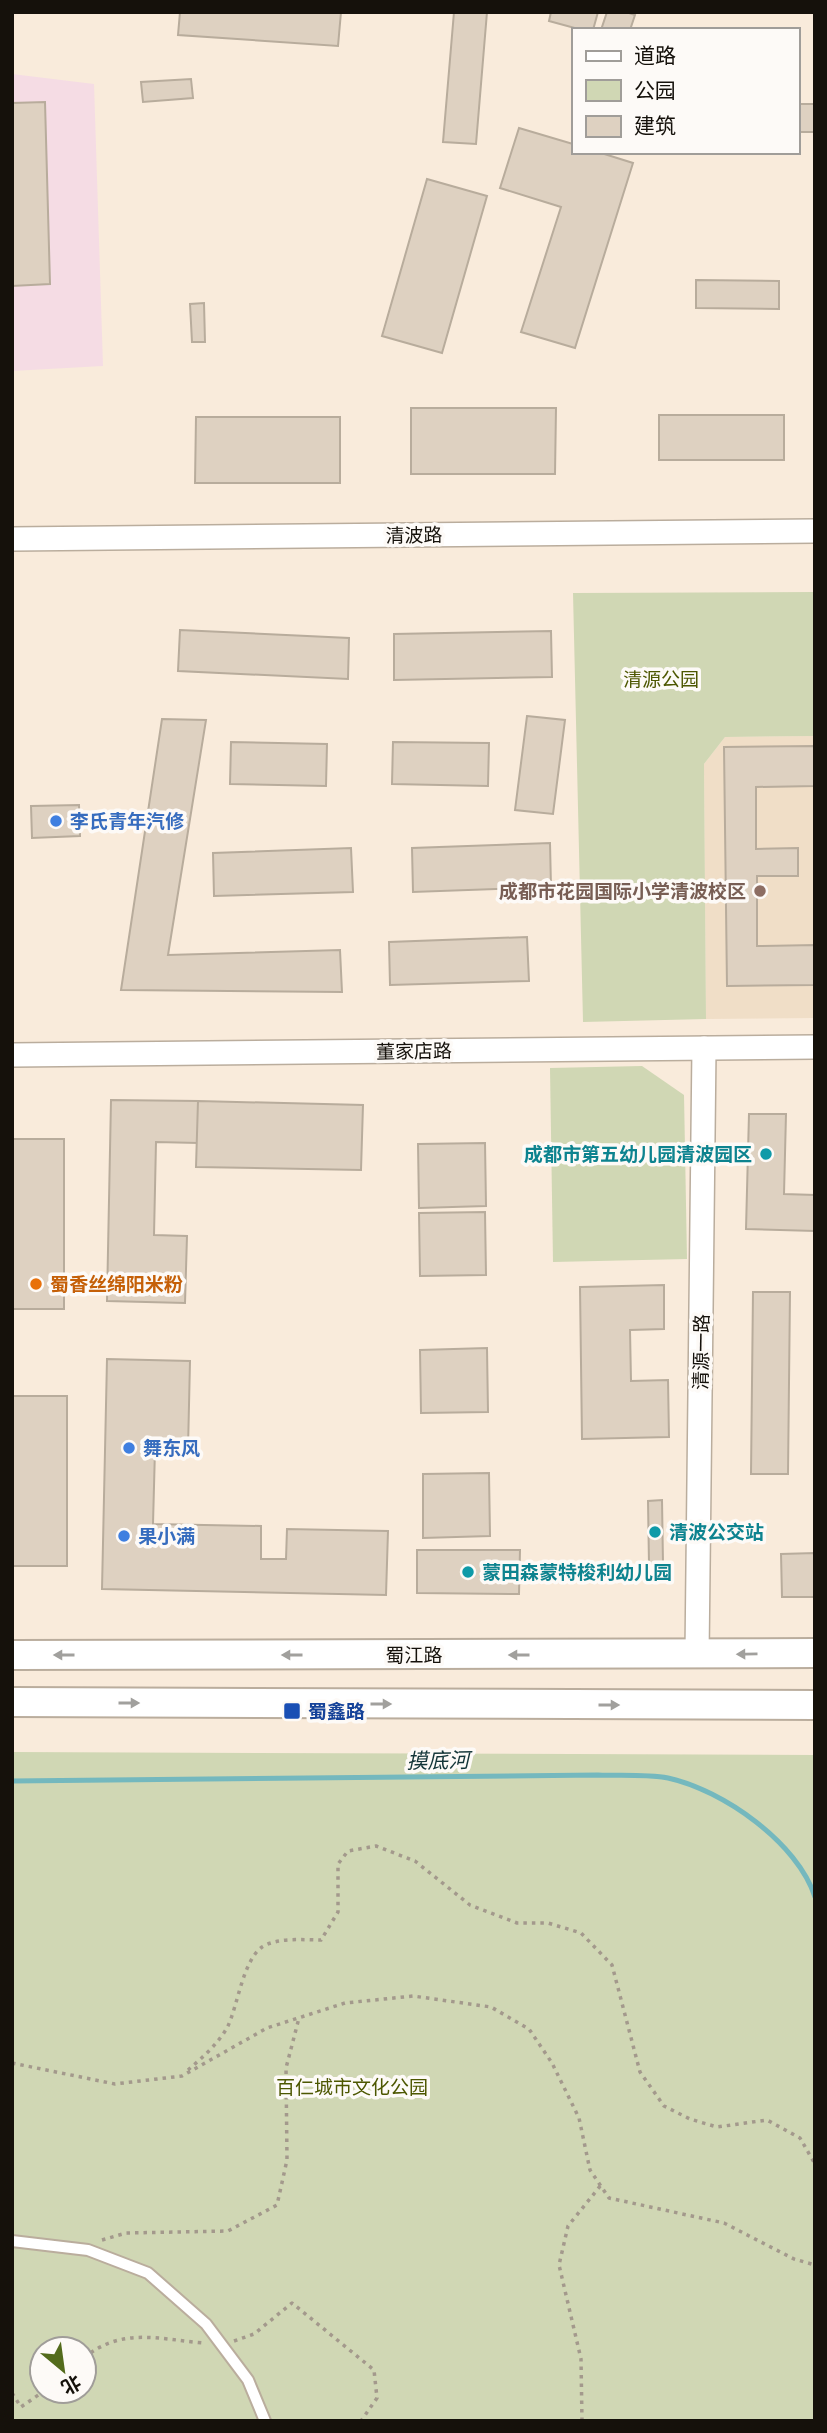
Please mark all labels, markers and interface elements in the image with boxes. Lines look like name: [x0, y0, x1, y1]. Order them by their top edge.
legend: [572, 28, 799, 154]
text: 道路: [634, 43, 676, 69]
text: 公园: [634, 78, 676, 104]
text: 建筑: [634, 113, 676, 139]
street label: 清波路: [385, 524, 443, 547]
park label: 清源公园: [623, 668, 699, 691]
place label: 李氏青年汽修: [70, 810, 184, 833]
marker: 李氏青年汽修: [48, 813, 64, 829]
place label: 成都市花园国际小学清波校区: [499, 880, 746, 903]
marker: 成都市花园国际小学清波校区: [752, 883, 768, 899]
street label: 董家店路: [376, 1039, 452, 1064]
place label: 成都市第五幼儿园清波园区: [524, 1143, 752, 1166]
marker: 成都市第五幼儿园清波园区: [758, 1146, 774, 1162]
place label: 蜀香丝绵阳米粉: [50, 1273, 183, 1296]
marker: 蜀香丝绵阳米粉: [28, 1276, 44, 1292]
street label: 清源一路: [689, 1314, 714, 1390]
place label: 舞东风: [143, 1437, 200, 1460]
marker: 舞东风: [121, 1440, 137, 1456]
place label: 清波公交站: [669, 1521, 764, 1544]
marker: 清波公交站: [647, 1524, 663, 1540]
place label: 果小满: [138, 1525, 195, 1548]
marker: 果小满: [116, 1528, 132, 1544]
place label: 蒙田森蒙特梭利幼儿园: [482, 1561, 672, 1584]
marker: 蒙田森蒙特梭利幼儿园: [460, 1564, 476, 1580]
street label: 蜀江路: [385, 1644, 443, 1667]
one-way arrow: [735, 1648, 757, 1660]
one-way arrow: [53, 1649, 75, 1661]
one-way arrow: [280, 1649, 302, 1661]
one-way arrow: [508, 1649, 530, 1661]
one-way arrow: [119, 1697, 141, 1709]
one-way arrow: [371, 1698, 393, 1710]
one-way arrow: [598, 1699, 620, 1711]
place label: 蜀鑫路: [308, 1700, 365, 1723]
marker: 蜀鑫路: [282, 1701, 302, 1721]
water label: 摸底河: [406, 1747, 474, 1775]
park label: 百仁城市文化公园: [276, 2076, 428, 2099]
north arrow: [28, 2335, 98, 2405]
text: 北: [57, 2370, 85, 2399]

